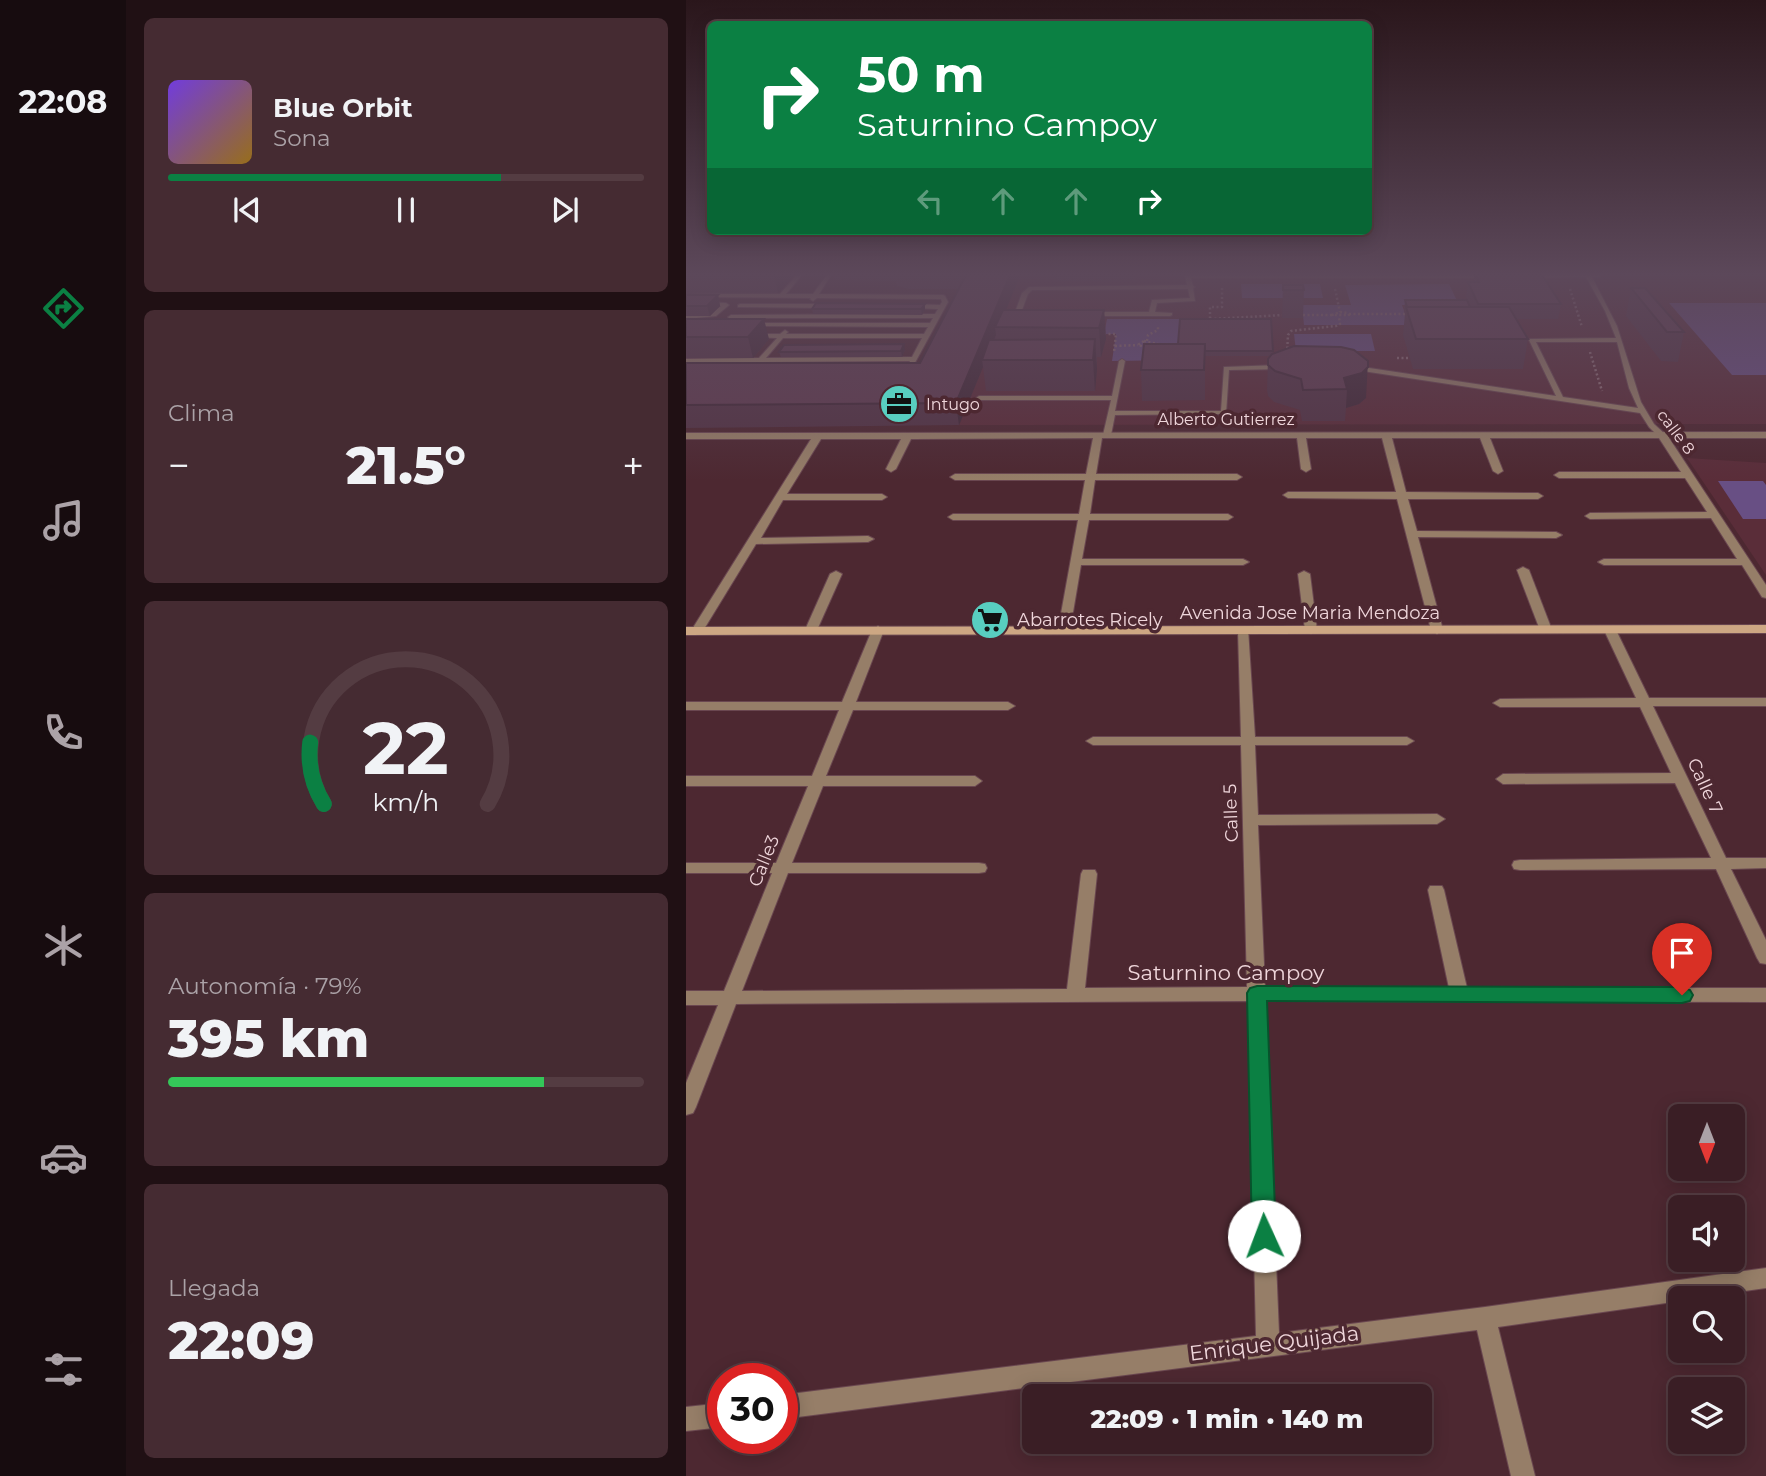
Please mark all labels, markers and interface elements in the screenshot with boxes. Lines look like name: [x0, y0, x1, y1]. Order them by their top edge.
text: 50 m: [857, 45, 985, 104]
icon: right: [742, 49, 833, 140]
text: 22:08: [19, 82, 108, 121]
text: Blue Orbit: [273, 92, 412, 124]
text: Saturnino Campoy: [857, 105, 1157, 144]
text: Sona: [273, 124, 331, 152]
icon: left: [911, 182, 949, 220]
icon: ahead: [984, 182, 1022, 220]
icon: ahead: [1057, 182, 1095, 220]
icon: right: [1130, 182, 1168, 220]
icon: previous: [228, 191, 266, 229]
icon: pause: [387, 191, 425, 229]
icon: next: [546, 191, 584, 229]
icon: directions: [39, 284, 88, 333]
office icon: Intugo: [878, 383, 920, 425]
place label: Intugo: [926, 395, 980, 414]
text: Clima: [168, 399, 235, 427]
street label: calle 8: [1653, 406, 1699, 458]
street label: Alberto Gutierrez: [1157, 410, 1295, 429]
text: 21.5°: [346, 434, 466, 497]
text: −: [168, 442, 190, 489]
text: +: [622, 442, 644, 489]
icon: music: [39, 496, 88, 545]
supermarket icon: Abarrotes Ricely: [969, 599, 1011, 641]
street label: Avenida Jose Maria Mendoza: [1180, 602, 1440, 624]
place label: Abarrotes Ricely: [1017, 609, 1163, 631]
text: 22: [363, 704, 449, 792]
icon: phone: [39, 708, 88, 757]
street label: Calle 7: [1683, 755, 1727, 817]
street label: Calle 5: [1219, 783, 1243, 843]
text: km/h: [373, 787, 439, 817]
street label: Calle3: [744, 832, 784, 890]
icon: climate: [39, 921, 88, 970]
pin: [1652, 923, 1712, 995]
icon: arrive: [1663, 934, 1701, 972]
street label: Saturnino Campoy: [1128, 960, 1325, 985]
text: Autonomía · 79%: [168, 972, 362, 1000]
text: 395 km: [168, 1007, 369, 1070]
north arrow: [1668, 1104, 1745, 1181]
map controls: [1668, 1104, 1745, 1454]
icon: car: [39, 1133, 88, 1182]
button: sound: [1668, 1195, 1745, 1272]
position arrow: [1227, 1199, 1301, 1273]
text: Llegada: [168, 1274, 260, 1302]
button: search: [1668, 1286, 1745, 1363]
text: 22:09: [168, 1309, 314, 1372]
street label: Enrique Quijada: [1188, 1320, 1360, 1366]
icon: filters: [39, 1345, 88, 1394]
speed limit sign: 30: [707, 1363, 798, 1454]
button: layers: [1668, 1377, 1745, 1454]
text: 22:09 · 1 min · 140 m: [1090, 1403, 1364, 1435]

